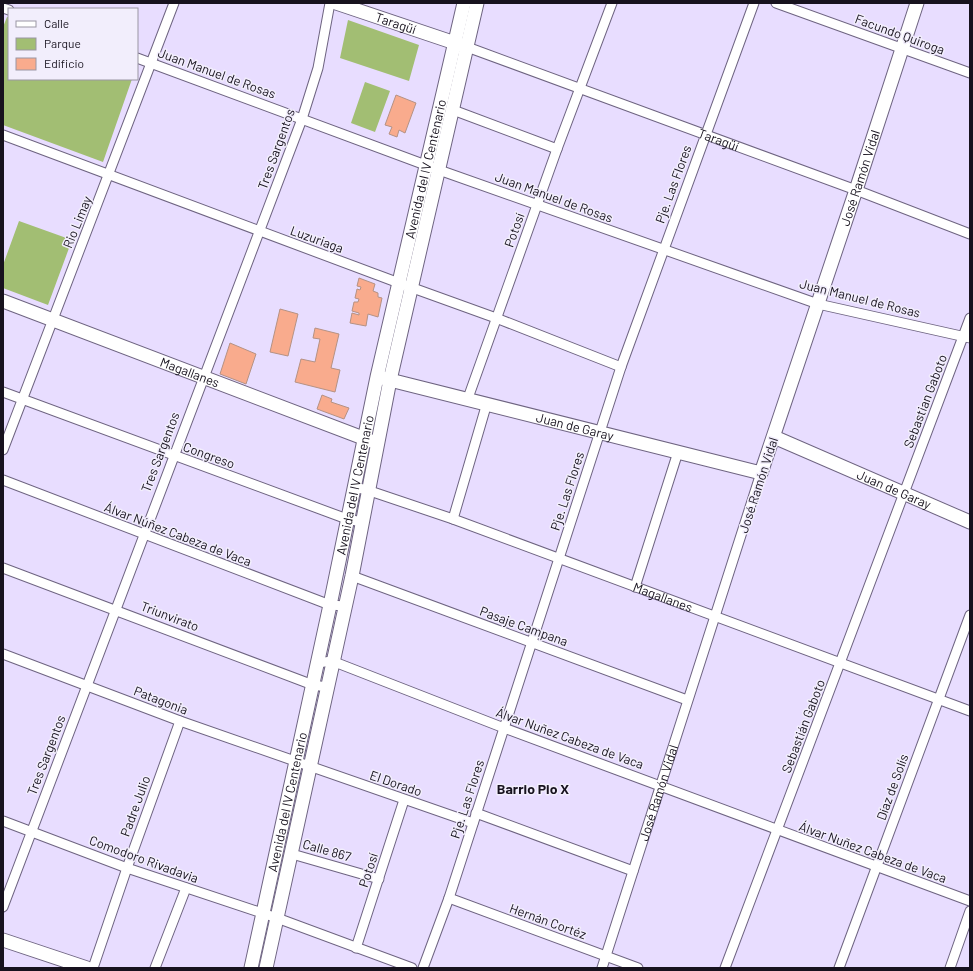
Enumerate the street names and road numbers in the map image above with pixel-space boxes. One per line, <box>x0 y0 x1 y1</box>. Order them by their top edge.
street label: Taragüí <box>373 9 418 37</box>
street label: Facundo Quiroga <box>853 10 947 58</box>
street label: Juan Manuel de Rosas <box>156 44 278 102</box>
street label: Avenida del IV Centenario <box>401 98 449 240</box>
street label: Tres Sargentos <box>254 107 298 191</box>
street label: Taragüí <box>696 125 741 154</box>
street label: José Ramón Vidal <box>837 128 883 228</box>
street label: Pje. Las Flores <box>651 143 695 225</box>
street label: Juan Manuel de Rosas <box>493 168 615 226</box>
street label: Rio Limay <box>59 194 95 250</box>
street label: Potosí <box>500 211 528 249</box>
street label: Luzuriaga <box>288 222 346 256</box>
street label: Juan Manuel de Rosas <box>798 275 922 321</box>
street label: Sebastian Gaboto <box>900 352 950 450</box>
street label: Magallanes <box>158 354 222 391</box>
street label: Juan de Garay <box>535 409 615 444</box>
street label: Tres Sargentos <box>137 410 183 494</box>
street label: Avenida del IV Centenario <box>332 414 377 556</box>
street label: José Ramón Vidal <box>735 435 781 535</box>
street label: Congreso <box>181 438 237 472</box>
street label: Pje. Las Flores <box>547 450 587 532</box>
street label: Juan de Garay <box>855 466 934 512</box>
street label: Álvar Núñez Cabeza de Vaca <box>102 499 254 569</box>
street label: Magallanes <box>631 579 695 615</box>
street label: Triunvirato <box>139 598 201 634</box>
street label: Pasaje Campana <box>478 603 570 649</box>
street label: Sebastián Gaboto <box>778 677 828 775</box>
street label: Patagonia <box>132 682 190 718</box>
street label: Álvar Nuñez Cabeza de Vaca <box>494 704 646 772</box>
street label: Tres Sargentos <box>23 713 69 797</box>
street label: Avenida del IV Centenario <box>264 731 310 873</box>
street label: José Ramón Vidal <box>635 743 681 843</box>
street label: Díaz de Solís <box>873 752 911 822</box>
street label: Pje. Las Flores <box>447 758 487 840</box>
street label: El Dorado <box>368 767 424 799</box>
street label: Padre Julio <box>117 773 153 839</box>
street label: Álvar Nuñez Cabeza de Vaca <box>797 818 949 886</box>
street label: Comodoro Rivadavia <box>87 832 201 886</box>
street label: Calle 867 <box>301 835 353 865</box>
street label: Potosí <box>355 851 381 889</box>
street label: Hernán Cortéz <box>507 900 589 942</box>

